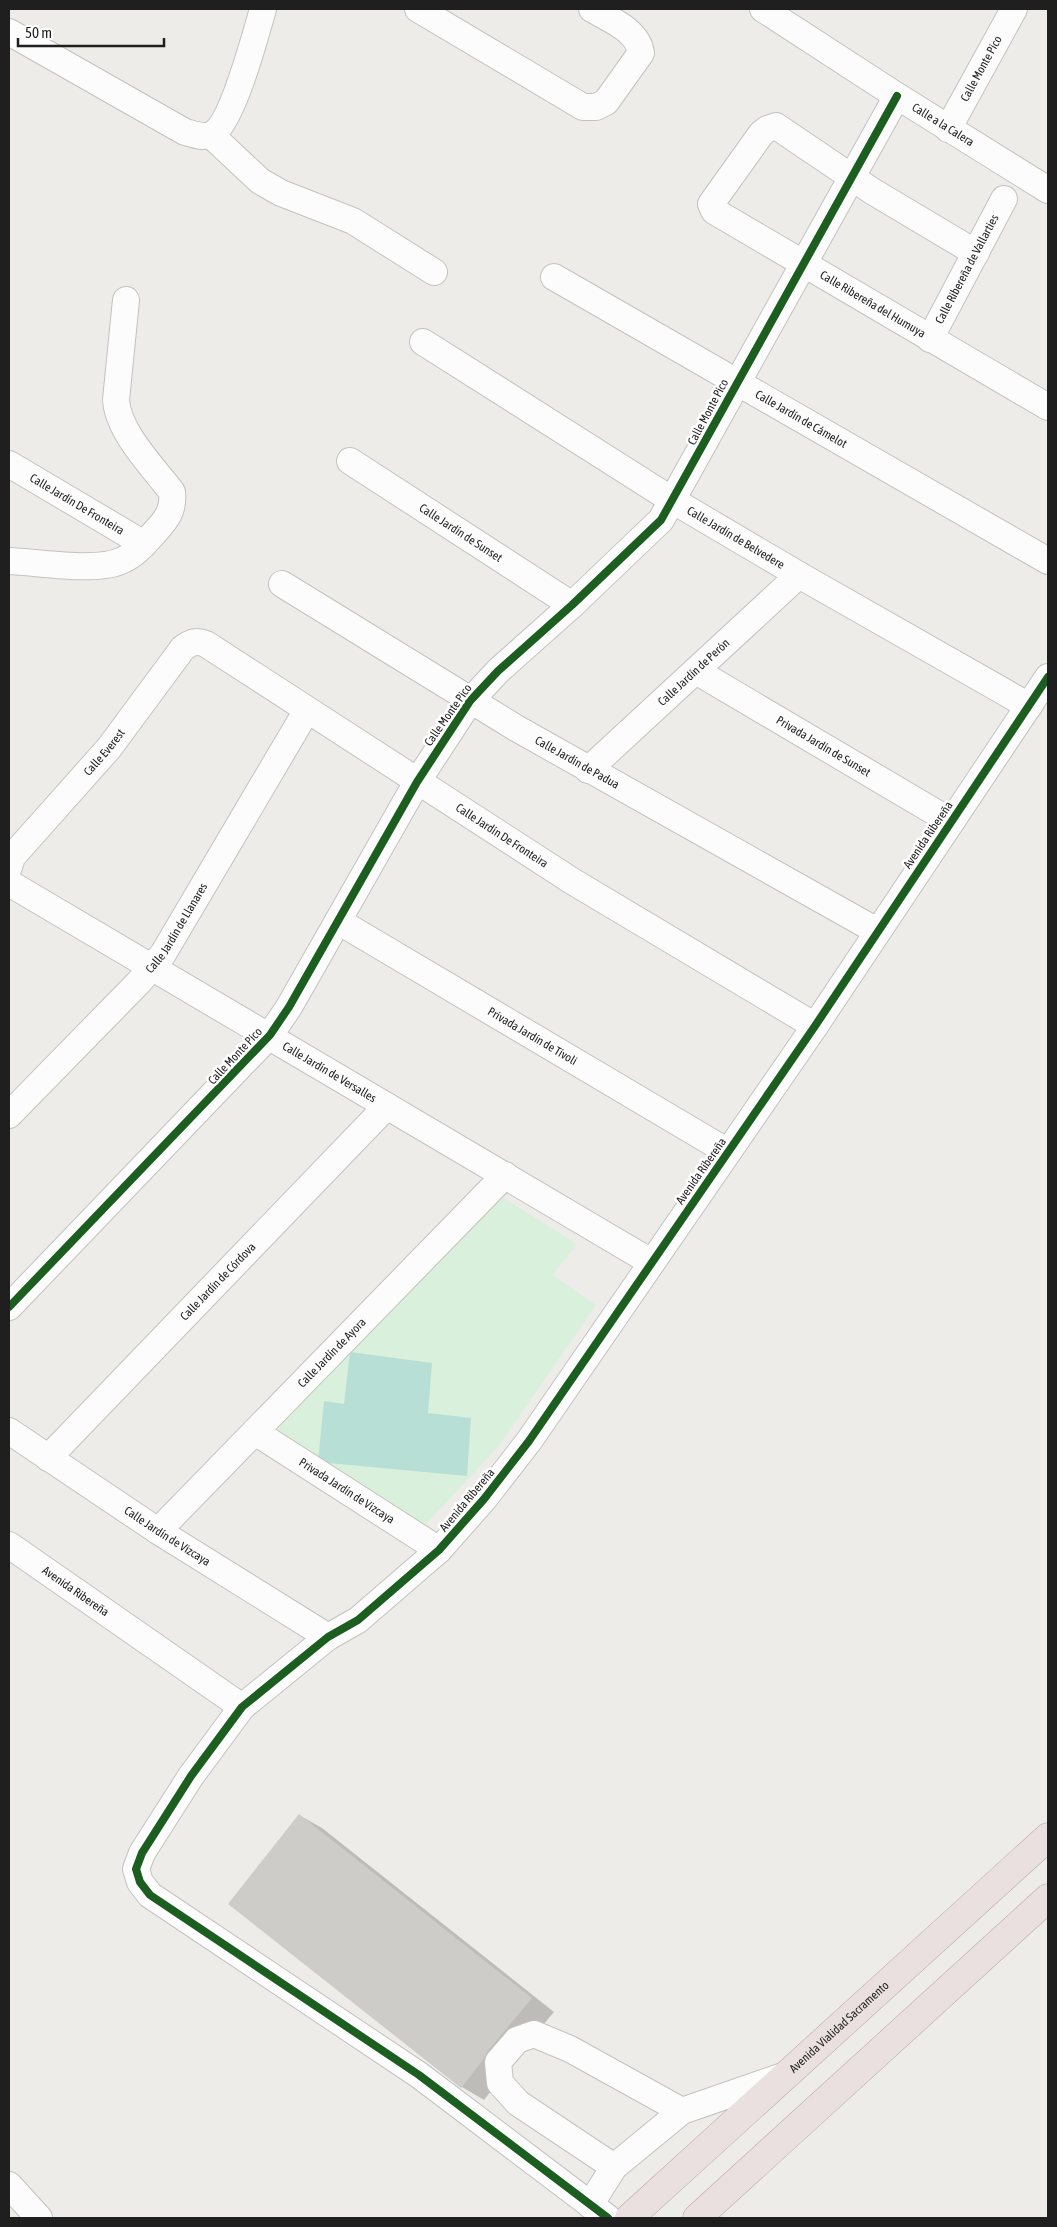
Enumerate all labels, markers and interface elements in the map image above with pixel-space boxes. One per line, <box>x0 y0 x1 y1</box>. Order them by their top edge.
scale bar <box>18 15 164 47</box>
text: 50 m <box>25 24 52 41</box>
street label: Calle Monte Pico <box>958 33 1005 104</box>
street label: Calle a la Calera <box>909 100 977 149</box>
street label: Calle Ribereña de Vallarties <box>932 212 1002 326</box>
street label: Calle Ribereña del Humuya <box>817 268 928 341</box>
street label: Calle Monte Pico <box>685 376 731 447</box>
street label: Calle Jardín de Cámelot <box>753 387 850 451</box>
street label: Calle Jardín De Fronteira <box>27 471 127 538</box>
street label: Calle Jardín de Sunset <box>417 501 505 565</box>
street label: Calle Jardín de Belvedere <box>685 504 787 572</box>
street label: Calle Jardín de Perón <box>655 636 732 709</box>
street label: Calle Monte Pico <box>421 681 475 749</box>
street label: Privada Jardín de Sunset <box>774 713 874 780</box>
street label: Calle Everest <box>81 726 128 778</box>
street label: Calle Jardín de Padua <box>533 733 622 792</box>
street label: Avenida Ribereña <box>900 799 956 871</box>
street label: Calle Jardín De Fronteira <box>453 801 551 871</box>
street label: Calle Jardín de Llanares <box>143 880 210 976</box>
street label: Privada Jardín de Tívoli <box>485 1004 580 1068</box>
street label: Calle Monte Pico <box>205 1024 265 1087</box>
street label: Calle Jardín de Versalles <box>280 1039 379 1105</box>
street label: Avenida Ribereña <box>673 1135 729 1207</box>
street label: Calle Jardín de Córdova <box>177 1240 258 1323</box>
street label: Calle Jardín de Ayora <box>295 1315 369 1390</box>
street label: Privada Jardín de Vizcaya <box>296 1455 397 1527</box>
street label: Avenida Ribereña <box>437 1466 497 1534</box>
street label: Calle Jardín de Vizcaya <box>122 1503 213 1569</box>
street label: Avenida Ribereña <box>39 1563 112 1619</box>
street label: Avenida Vialidad Sacramento <box>787 1978 892 2076</box>

